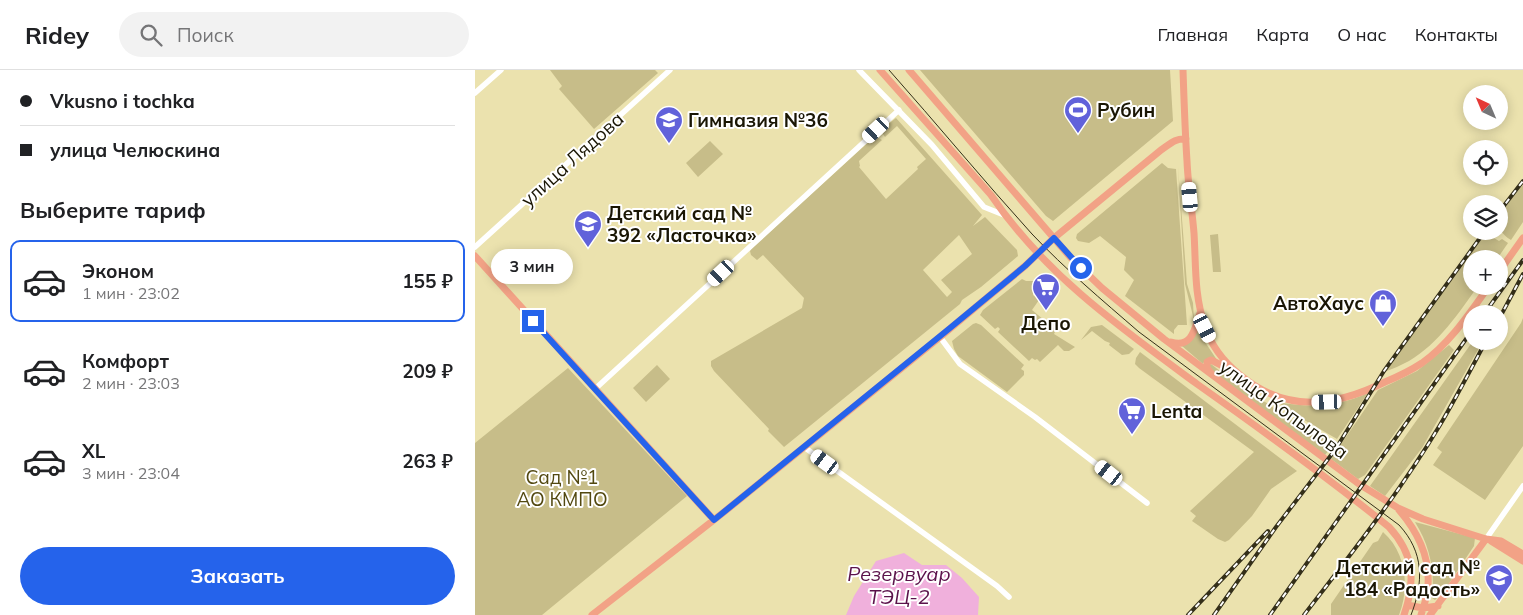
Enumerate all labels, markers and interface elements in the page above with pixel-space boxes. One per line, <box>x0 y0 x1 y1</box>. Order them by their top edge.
search box <box>119 12 469 57</box>
text: Ridey <box>25 20 89 50</box>
icon: search <box>137 21 165 49</box>
text: Поиск <box>177 23 234 47</box>
text: Главная <box>1158 23 1228 46</box>
text: Карта <box>1256 23 1309 46</box>
text: О нас <box>1337 23 1387 46</box>
text: Контакты <box>1415 23 1498 46</box>
north arrow <box>1463 85 1507 130</box>
map controls <box>1463 85 1508 350</box>
text: Vkusno i tochka <box>50 89 195 113</box>
sports icon: Рубин <box>1063 95 1093 134</box>
place label: Рубин <box>1097 98 1155 122</box>
school or university icon: Гимназия №36 <box>654 105 684 144</box>
street label: улица Лядова <box>516 107 628 211</box>
place label: Гимназия №36 <box>688 108 828 132</box>
car <box>859 114 892 146</box>
text: улица Челюскина <box>50 138 220 162</box>
button: locate <box>1463 140 1508 185</box>
car <box>1181 181 1198 213</box>
button: layers <box>1463 195 1508 240</box>
text: Выберите тариф <box>20 196 206 224</box>
place label: Детский сад № 392 «Ласточка» <box>607 201 756 247</box>
school or university icon: Детский сад № 392 «Ласточка» <box>573 209 603 248</box>
callout: 3 мин <box>492 248 574 284</box>
button: + <box>1463 250 1508 295</box>
text: 3 мин <box>510 256 554 276</box>
car <box>704 257 737 289</box>
route start <box>1070 257 1092 279</box>
icon: car <box>22 259 67 304</box>
text: Эконом <box>82 259 154 283</box>
text: 155 ₽ <box>402 269 453 293</box>
supermarket icon: Депо <box>1031 272 1061 311</box>
text: 1 мин · 23:02 <box>82 283 180 303</box>
shop icon: АвтоХаус <box>1368 288 1398 327</box>
place label: АвтоХаус <box>1273 291 1364 315</box>
button: − <box>1463 305 1508 350</box>
route end <box>522 310 544 332</box>
place label: Депо <box>1021 311 1071 335</box>
car <box>1191 311 1218 345</box>
icon: car <box>22 349 67 394</box>
text: Комфорт <box>82 349 169 373</box>
street label: улица Копылова <box>1215 354 1353 464</box>
text: 209 ₽ <box>402 359 453 383</box>
text: 2 мин · 23:03 <box>82 373 180 393</box>
car <box>1311 394 1342 410</box>
supermarket icon: Lenta <box>1117 396 1147 435</box>
place label: Lenta <box>1151 399 1202 423</box>
icon: car <box>22 439 67 484</box>
text: XL <box>82 439 105 463</box>
car <box>808 447 841 477</box>
text: 263 ₽ <box>402 449 453 473</box>
car <box>1092 458 1125 488</box>
text: 3 мин · 23:04 <box>82 463 180 483</box>
park label: Сад №1 АО КМПО <box>516 465 608 511</box>
button: Заказать <box>20 547 455 605</box>
place label: Детский сад № 184 «Радость» <box>1335 555 1480 601</box>
water label: Резервуар ТЭЦ-2 <box>847 561 951 609</box>
school or university icon: Детский сад № 184 «Радость» <box>1484 563 1514 602</box>

